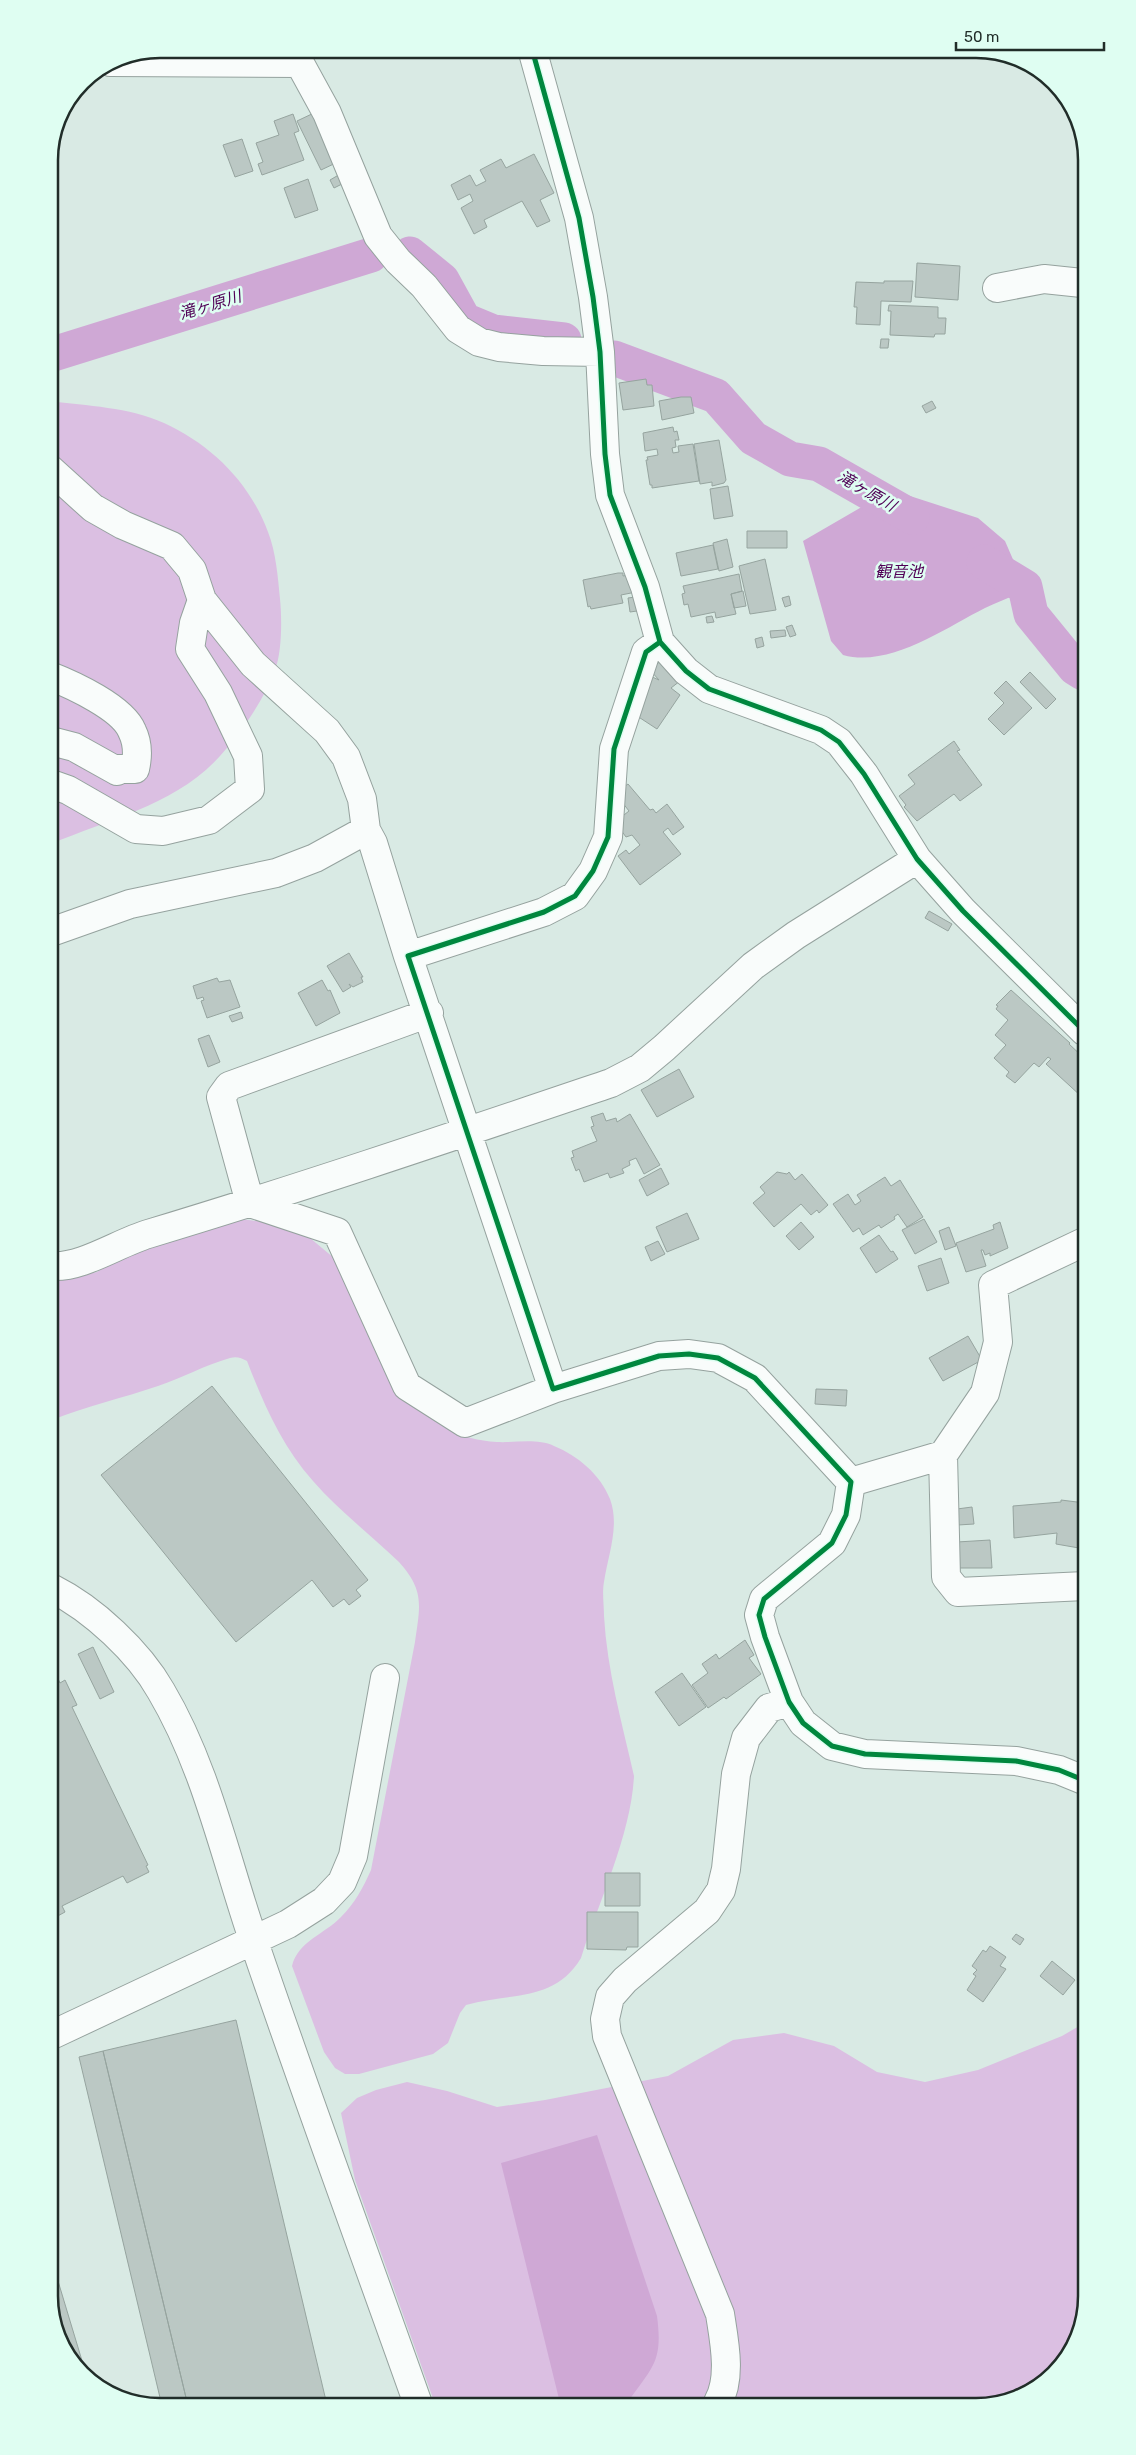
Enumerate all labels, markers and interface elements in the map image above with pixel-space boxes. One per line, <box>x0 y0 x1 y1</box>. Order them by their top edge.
scale bar <box>956 20 1104 52</box>
text: 50 m <box>964 28 999 46</box>
water label: 滝ヶ原川 <box>177 286 245 323</box>
water label: 滝ヶ原川 <box>835 467 901 516</box>
water label: 観音池 <box>875 562 925 581</box>

